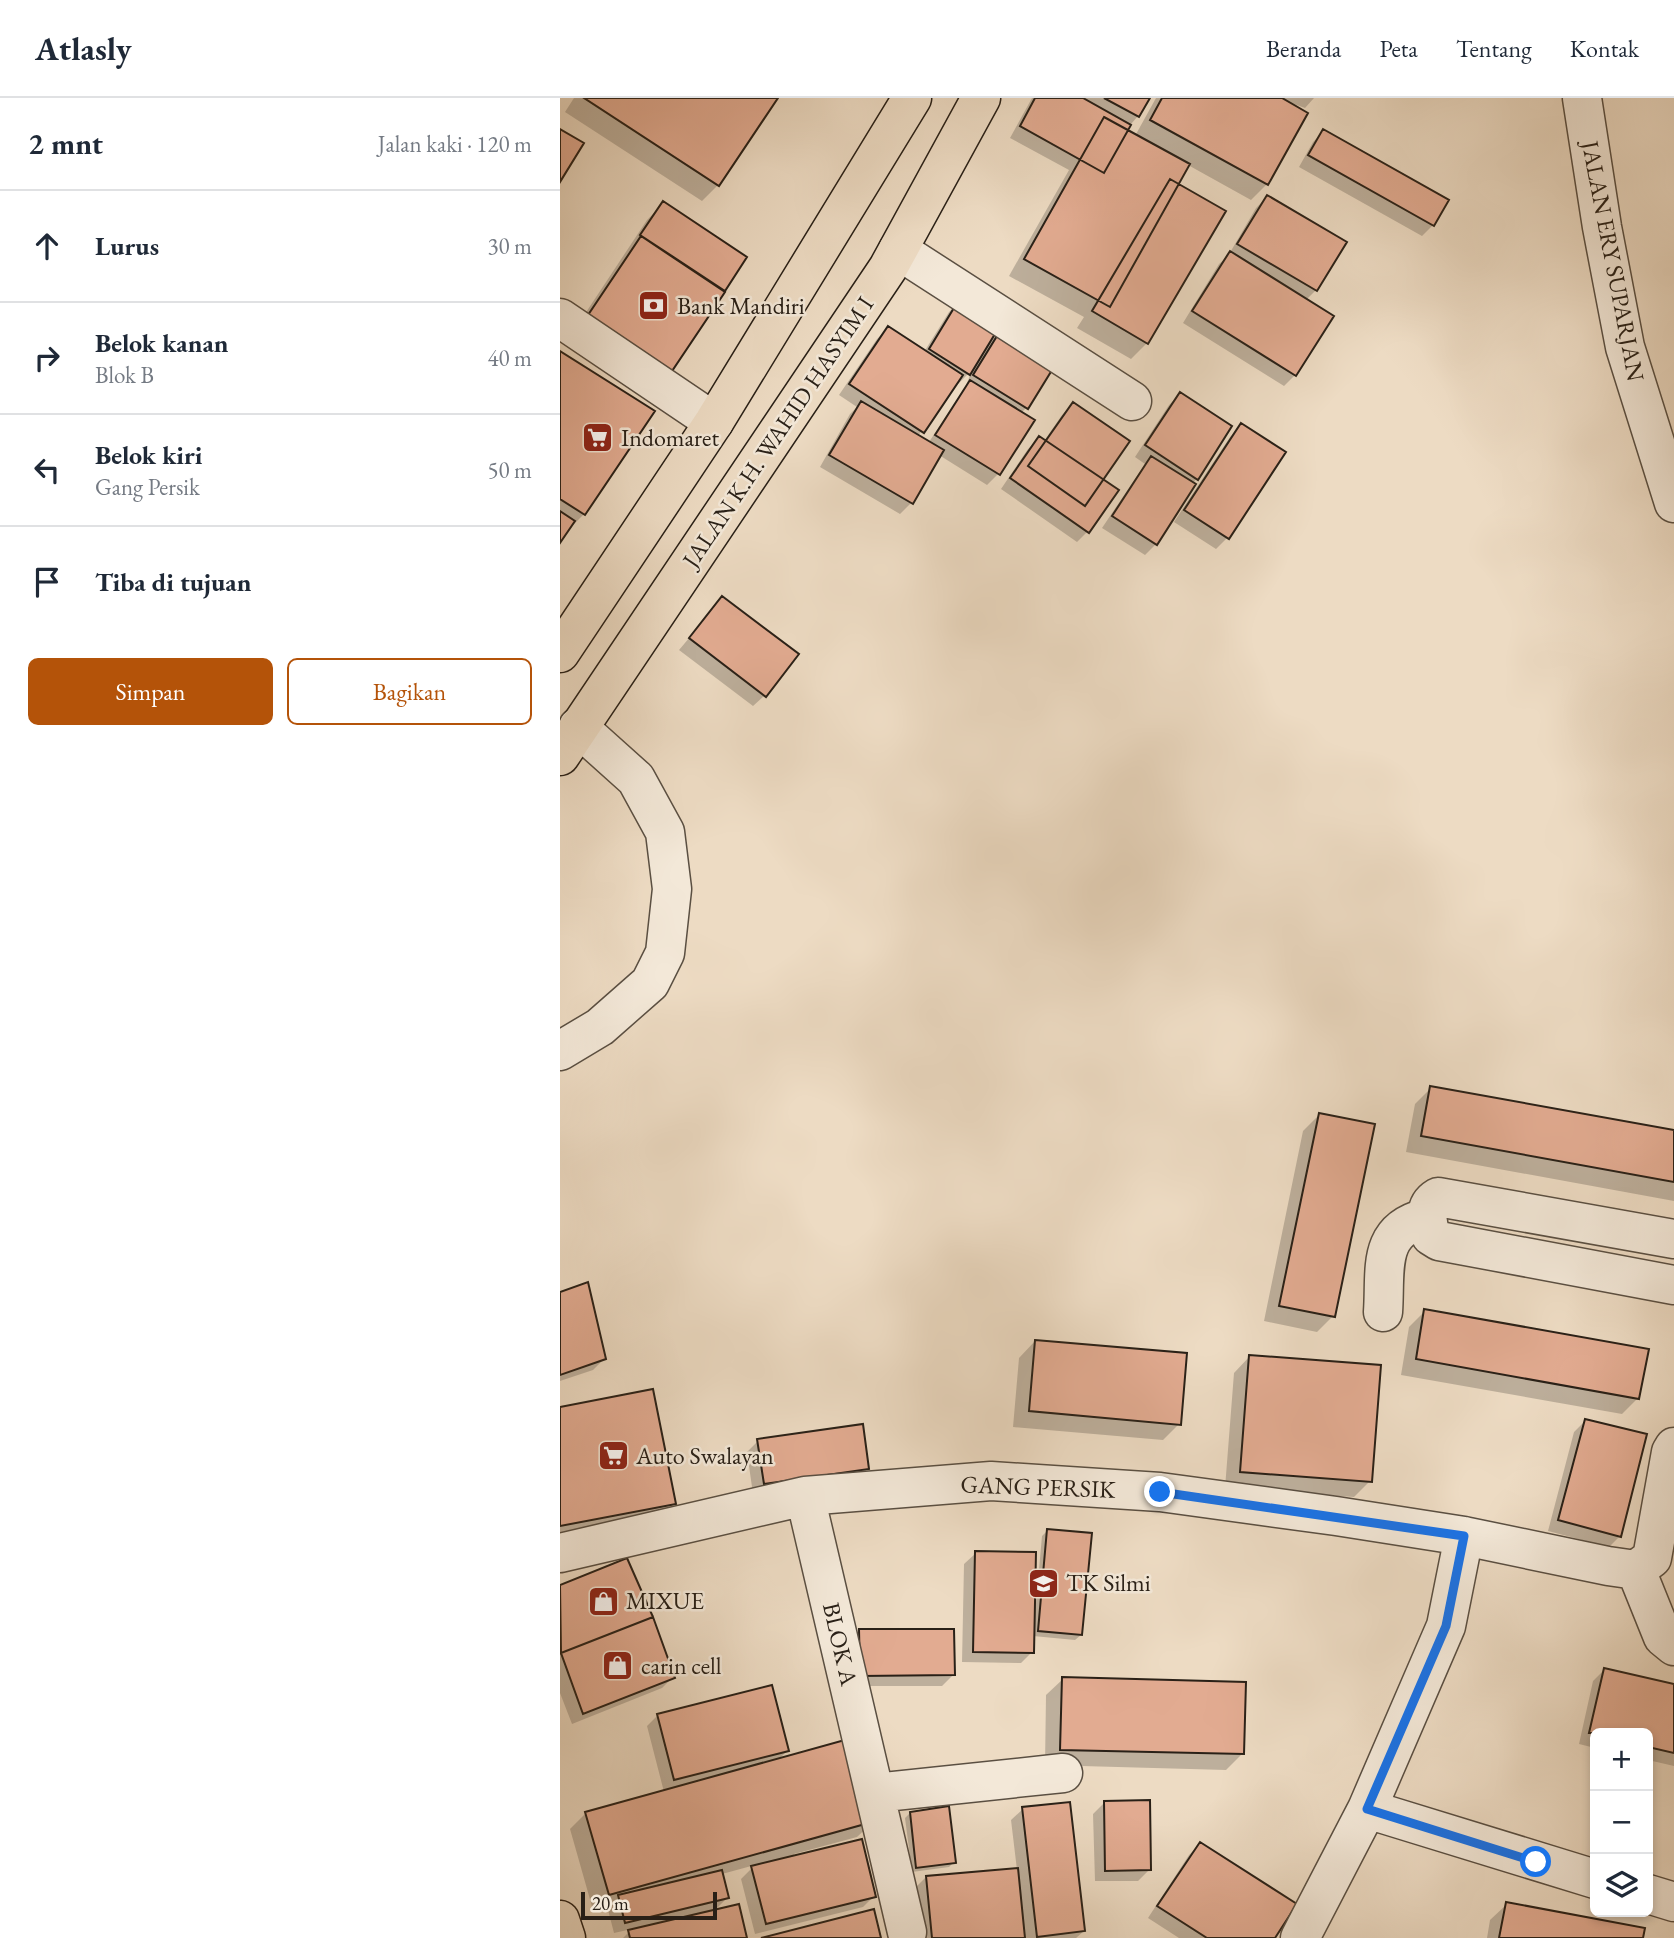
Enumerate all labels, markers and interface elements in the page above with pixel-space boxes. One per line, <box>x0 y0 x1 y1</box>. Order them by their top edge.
text: Atlasly <box>35 27 132 70</box>
text: Beranda <box>1266 33 1341 64</box>
text: Peta <box>1379 33 1418 64</box>
text: Tentang <box>1456 33 1532 64</box>
text: Kontak <box>1570 33 1639 64</box>
text: 2 mnt <box>28 124 103 163</box>
text: Jalan kaki · 120 m <box>378 129 532 159</box>
street label: JALAN ERY SUPARJAN <box>1575 136 1652 384</box>
icon: ahead <box>28 227 66 265</box>
text: Lurus <box>95 229 159 263</box>
text: 30 m <box>487 231 532 261</box>
bank icon: Bank Mandiri <box>637 289 671 323</box>
street label: JALAN K.H. WAHID HASYIM I <box>674 290 880 575</box>
place label: Bank Mandiri <box>677 290 805 321</box>
text: Belok kanan <box>95 326 229 360</box>
icon: right <box>28 339 66 377</box>
text: 40 m <box>487 343 532 373</box>
text: Blok B <box>95 360 154 390</box>
supermarket icon: Indomaret <box>581 421 615 455</box>
place label: Indomaret <box>621 422 719 453</box>
text: Belok kiri <box>95 438 202 472</box>
icon: left <box>28 451 66 489</box>
text: 50 m <box>487 455 532 485</box>
text: Gang Persik <box>95 472 200 502</box>
icon: arrive <box>28 563 66 601</box>
text: Tiba di tujuan <box>95 565 251 599</box>
button: Simpan <box>28 658 273 725</box>
button: Bagikan <box>287 658 532 725</box>
supermarket icon: Auto Swalayan <box>596 1439 630 1473</box>
place label: Auto Swalayan <box>635 1440 774 1471</box>
street label: GANG PERSIK <box>960 1468 1117 1505</box>
route end <box>1144 1476 1175 1507</box>
school or university icon: TK Silmi <box>1026 1566 1060 1600</box>
place label: TK Silmi <box>1066 1567 1151 1598</box>
shop icon: MIXUE <box>586 1584 620 1618</box>
place label: MIXUE <box>626 1585 704 1616</box>
street label: BLOK A <box>816 1599 865 1689</box>
shop icon: carin cell <box>601 1649 635 1683</box>
place label: carin cell <box>641 1650 722 1681</box>
map controls <box>1590 1728 1653 1917</box>
button: + <box>1590 1728 1653 1791</box>
button: − <box>1590 1791 1653 1854</box>
route start <box>1520 1846 1551 1877</box>
button: layers <box>1590 1854 1653 1917</box>
scale bar <box>581 1889 718 1921</box>
text: 20 m <box>592 1891 629 1916</box>

